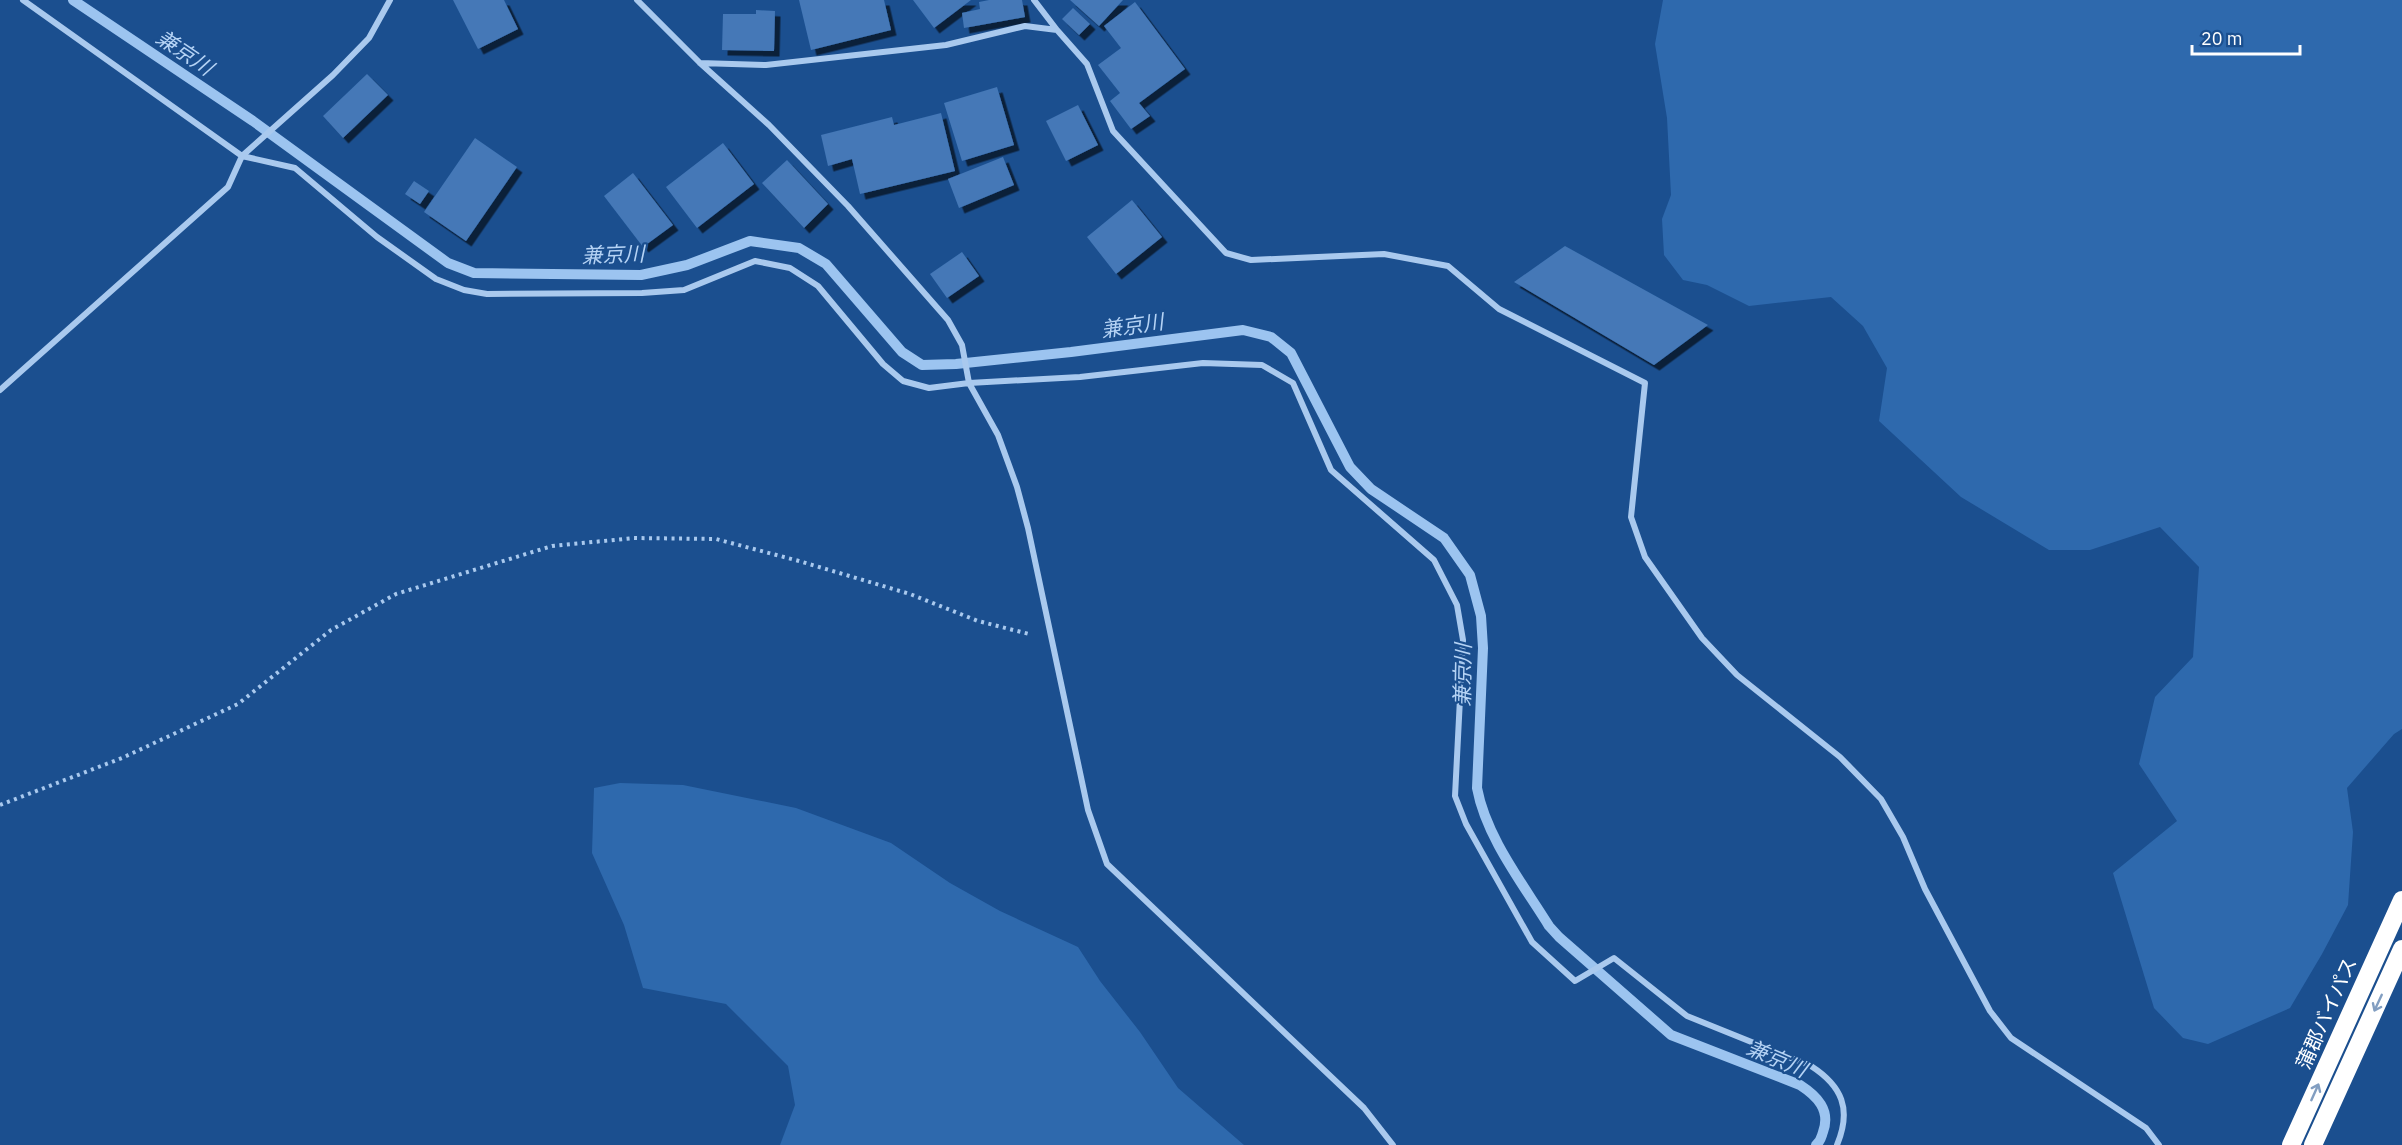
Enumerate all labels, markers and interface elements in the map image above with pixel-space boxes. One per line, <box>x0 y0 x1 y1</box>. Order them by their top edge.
scale bar <box>2192 18 2300 56</box>
water label: 兼京川 <box>151 23 221 82</box>
text: 20 m <box>2201 27 2243 50</box>
water label: 兼京川 <box>581 239 647 269</box>
water label: 兼京川 <box>1099 306 1167 343</box>
water label: 兼京川 <box>1447 641 1477 707</box>
street label: 蒲郡バイパス <box>2289 953 2363 1073</box>
one-way arrow <box>2371 993 2383 1011</box>
water label: 兼京川 <box>1743 1033 1813 1084</box>
one-way arrow <box>2310 1083 2322 1101</box>

